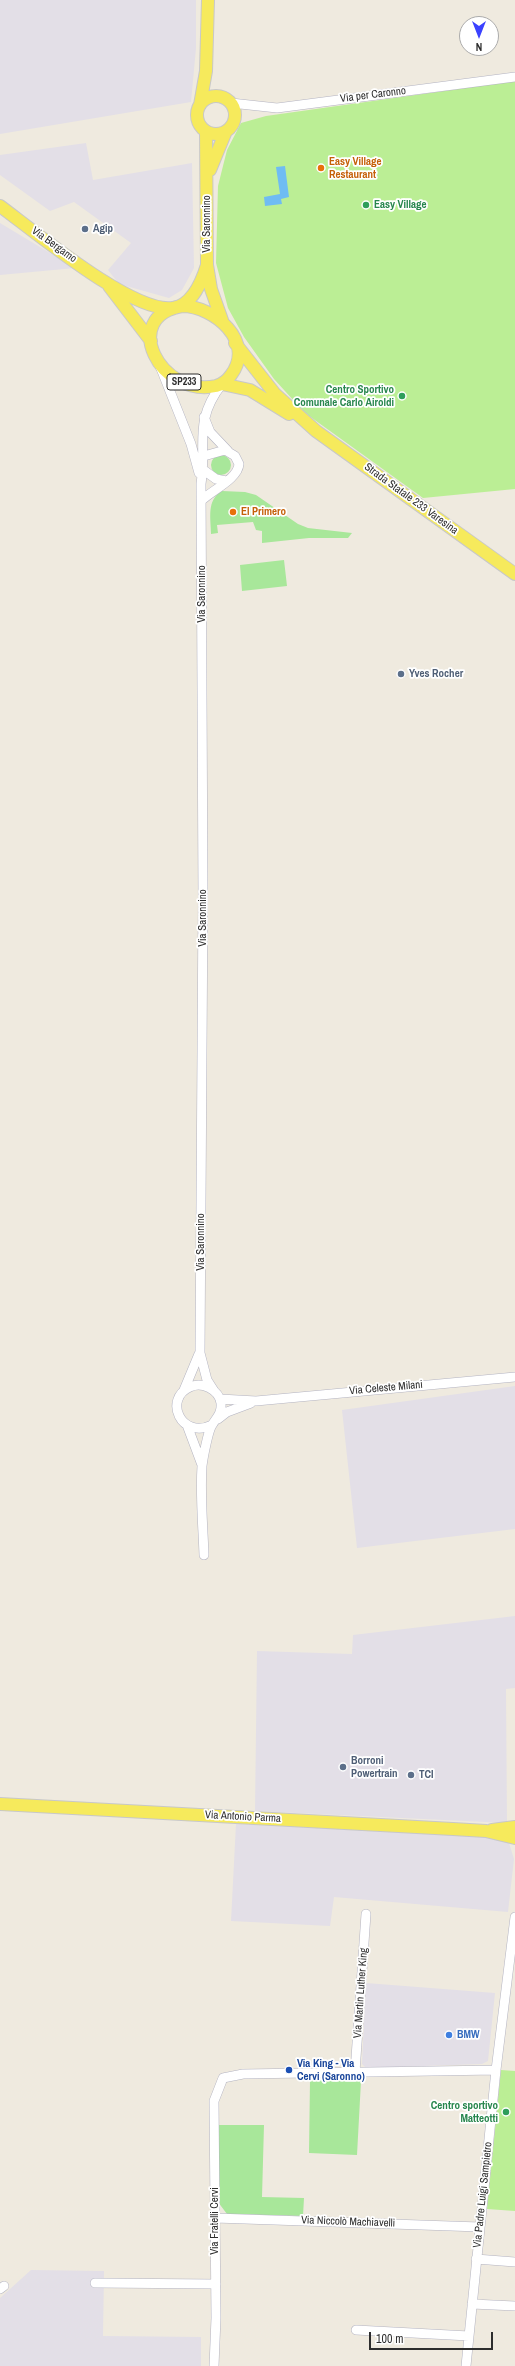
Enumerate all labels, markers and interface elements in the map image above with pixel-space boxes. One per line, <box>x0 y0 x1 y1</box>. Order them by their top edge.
north arrow <box>459 16 499 56</box>
text: N <box>476 40 482 54</box>
street label: Via per Caronno <box>339 84 407 106</box>
place label: Easy Village Restaurant <box>329 155 382 181</box>
marker: Easy Village Restaurant <box>316 163 326 173</box>
street label: Via Saronnino <box>200 195 214 253</box>
place label: Easy Village <box>374 198 427 212</box>
marker: Easy Village <box>361 200 371 210</box>
place label: Agip <box>93 222 113 236</box>
street label: Via Bergamo <box>29 224 79 266</box>
marker: Agip <box>80 224 90 234</box>
road number: SP233 <box>167 374 201 390</box>
place label: Centro Sportivo Comunale Carlo Airoldi <box>294 383 394 409</box>
marker: Centro Sportivo Comunale Carlo Airoldi <box>397 391 407 401</box>
street label: Strada Statale 233 Varesina <box>362 461 460 537</box>
place label: El Primero <box>241 505 286 519</box>
marker: El Primero <box>228 507 238 517</box>
street label: Via Saronnino <box>195 565 209 623</box>
place label: Yves Rocher <box>409 667 463 681</box>
marker: Yves Rocher <box>396 669 406 679</box>
street label: Via Saronnino <box>196 889 210 947</box>
street label: Via Saronnino <box>194 1213 208 1271</box>
street label: Via Celeste Milani <box>349 1378 423 1398</box>
place label: Borroni Powertrain <box>351 1754 398 1780</box>
marker: Borroni Powertrain <box>338 1762 348 1772</box>
place label: TCI <box>419 1768 434 1782</box>
marker: TCI <box>406 1770 416 1780</box>
street label: Via Antonio Parma <box>205 1808 281 1826</box>
street label: Via Martin Luther King <box>351 1947 371 2039</box>
place label: BMW <box>457 2028 480 2042</box>
marker: BMW <box>444 2030 454 2040</box>
place label: Via King - Via Cervi (Saronno) <box>297 2057 365 2083</box>
marker: Via King - Via Cervi (Saronno) <box>284 2065 294 2075</box>
place label: Centro sportivo Matteotti <box>431 2099 498 2125</box>
marker: Centro sportivo Matteotti <box>501 2107 511 2117</box>
street label: Via Padre Luigi Sampietro <box>471 2141 495 2249</box>
street label: Via Fratelli Cervi <box>208 2187 222 2255</box>
street label: Via Niccolò Machiavelli <box>301 2214 395 2230</box>
scale bar <box>371 2324 495 2350</box>
text: 100 m <box>376 2331 403 2347</box>

